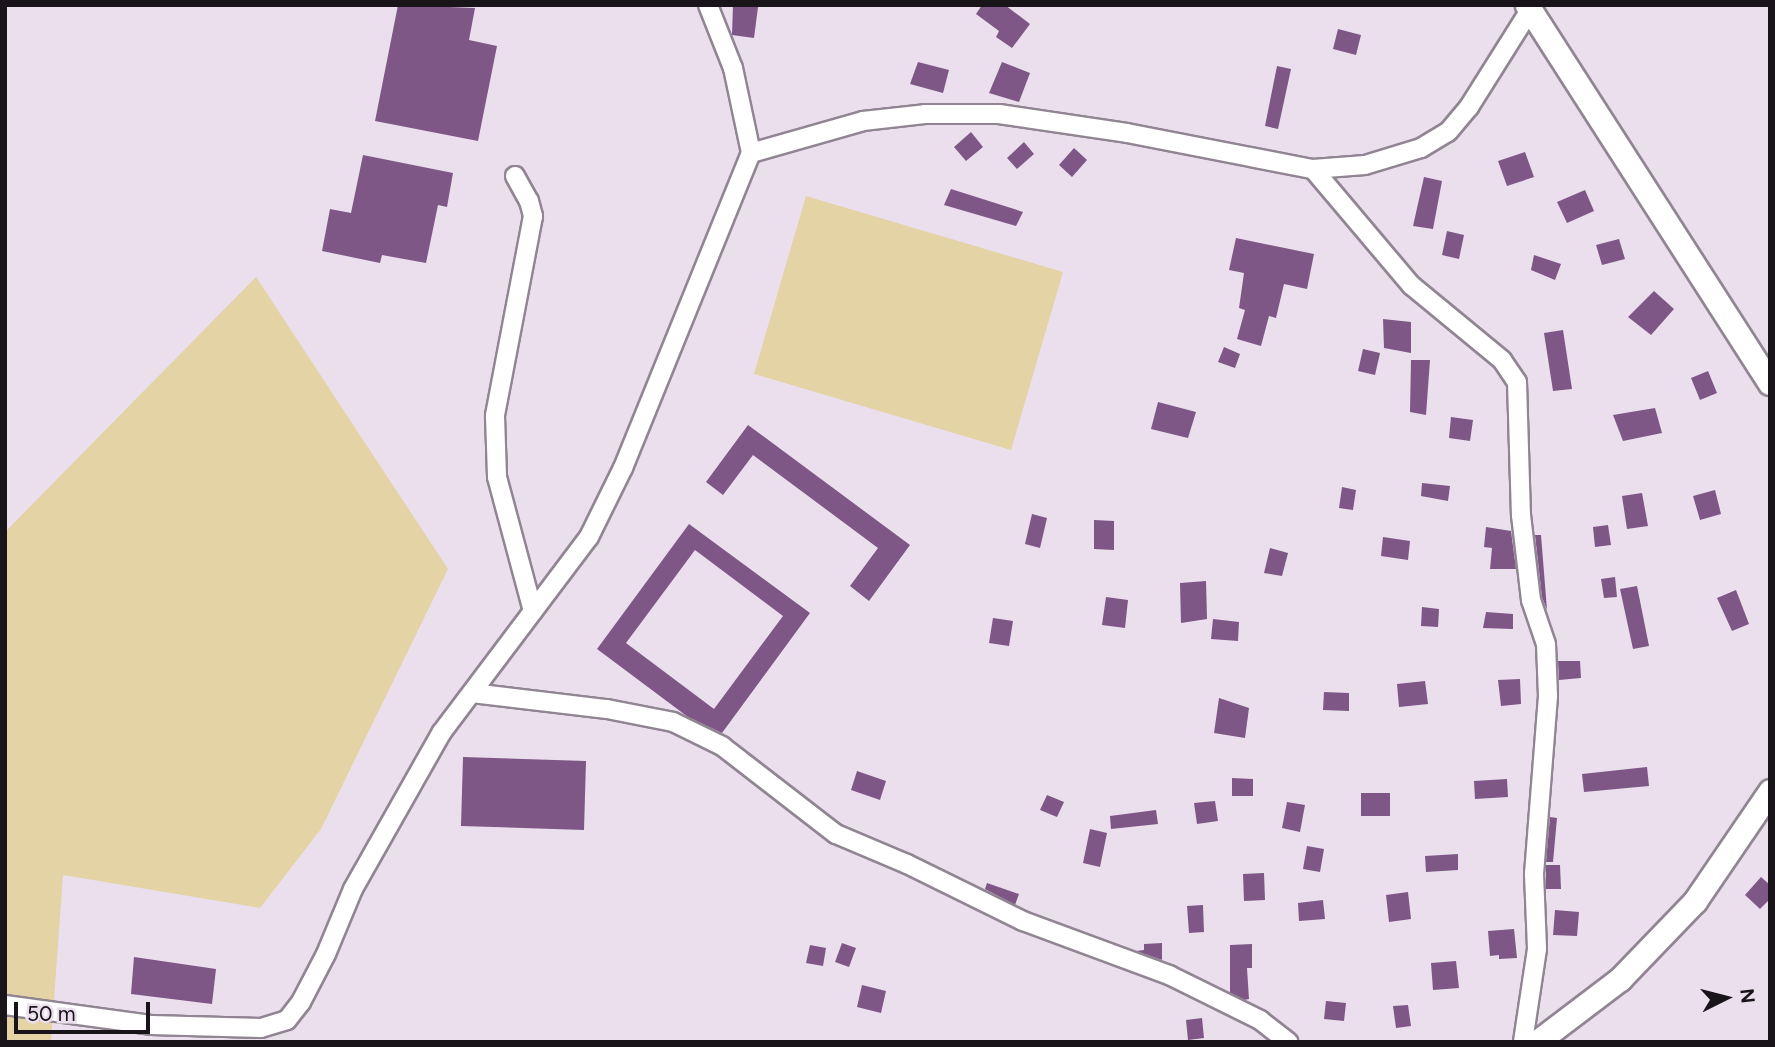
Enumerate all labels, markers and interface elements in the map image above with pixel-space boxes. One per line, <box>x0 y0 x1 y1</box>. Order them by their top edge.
north arrow <box>1691 963 1761 1033</box>
text: N <box>1735 987 1760 1004</box>
scale bar <box>18 988 154 1032</box>
text: 50 m <box>27 1001 76 1026</box>

